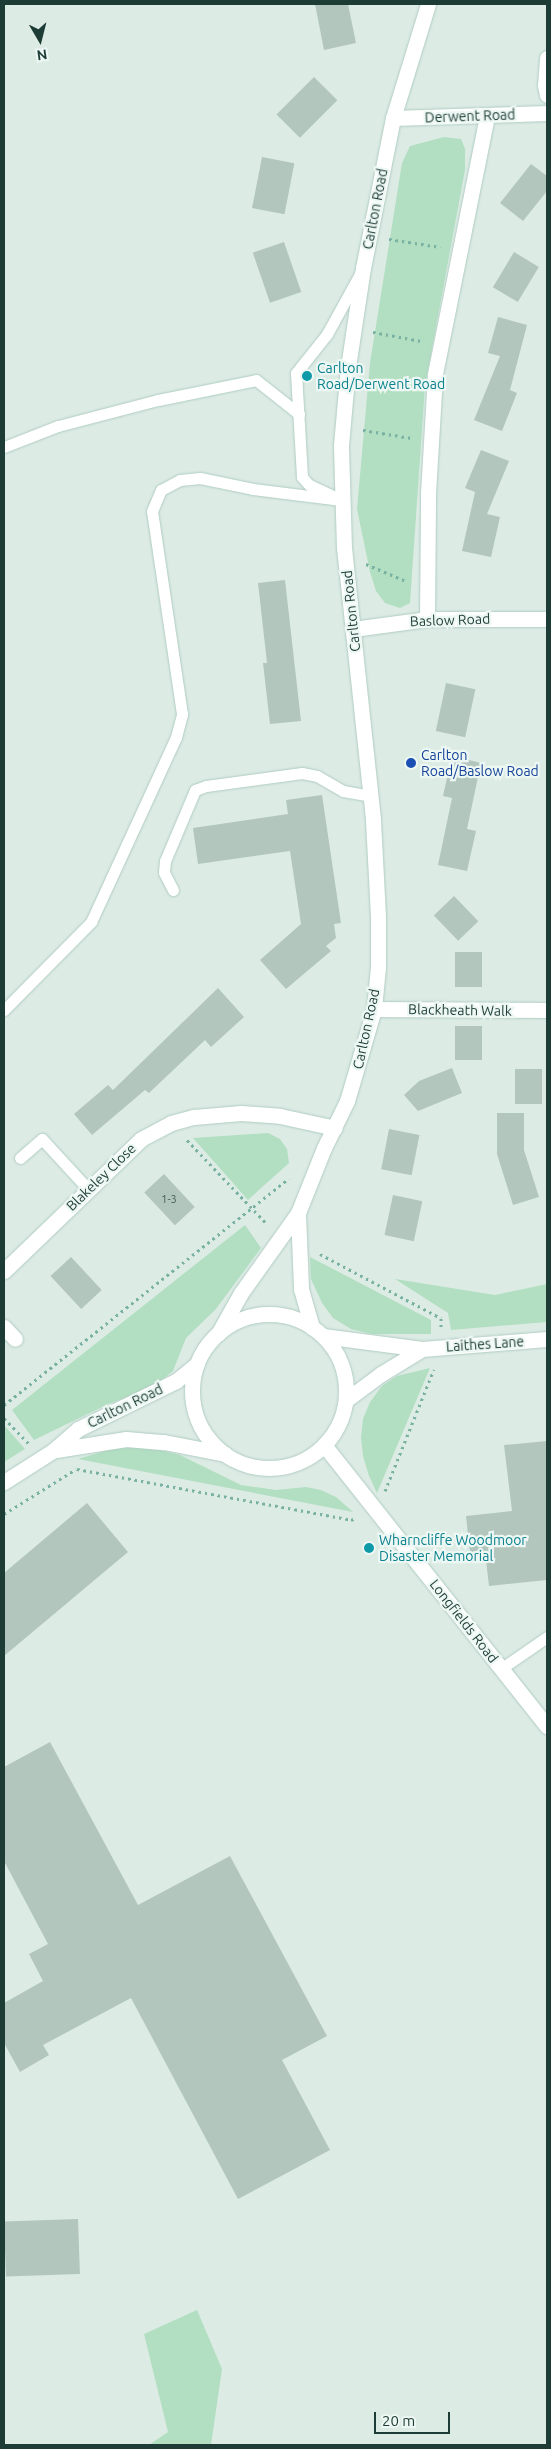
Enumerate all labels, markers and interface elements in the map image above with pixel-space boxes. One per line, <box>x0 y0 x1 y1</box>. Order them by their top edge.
north arrow <box>15 15 65 65</box>
text: N <box>36 46 48 64</box>
street label: Derwent Road <box>424 106 516 126</box>
street label: Carlton Road <box>359 167 391 251</box>
place label: Carlton Road/Derwent Road <box>317 360 445 392</box>
marker: Carlton Road/Derwent Road <box>301 370 313 382</box>
street label: Carlton Road <box>338 569 364 653</box>
street label: Baslow Road <box>410 610 490 630</box>
place label: Carlton Road/Baslow Road <box>421 747 539 780</box>
marker: Carlton Road/Baslow Road <box>405 757 417 769</box>
street label: Carlton Road <box>349 987 383 1071</box>
street label: Blackheath Walk <box>408 1001 512 1019</box>
street label: Blakeley Close <box>63 1140 139 1214</box>
house number: 1-3 <box>161 1192 177 1206</box>
street label: Laithes Lane <box>445 1333 525 1355</box>
street label: Carlton Road <box>85 1380 165 1432</box>
place label: Wharncliffe Woodmoor Disaster Memorial <box>379 1532 527 1564</box>
marker: Wharncliffe Woodmoor Disaster Memorial <box>363 1542 375 1554</box>
street label: Longfields Road <box>426 1576 502 1666</box>
scale bar <box>376 2402 452 2434</box>
text: 20 m <box>382 2412 415 2429</box>

